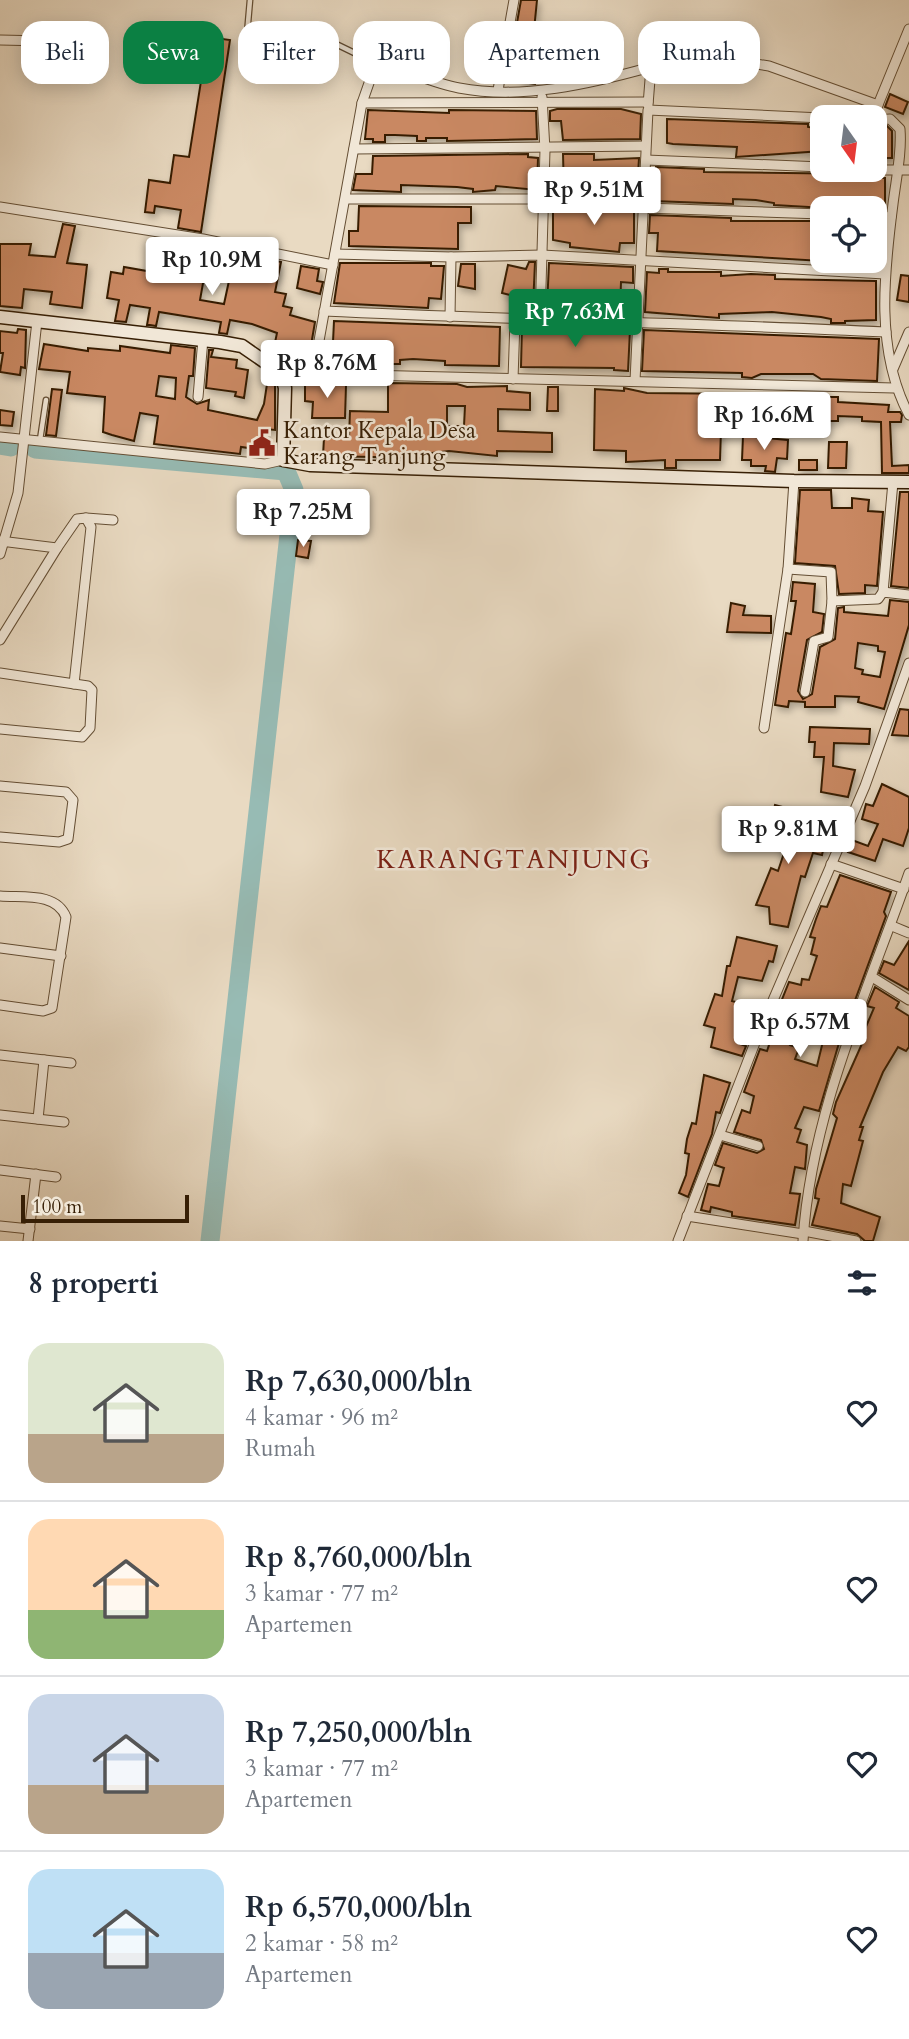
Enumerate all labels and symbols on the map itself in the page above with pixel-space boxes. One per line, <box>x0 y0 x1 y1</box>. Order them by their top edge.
north arrow <box>810 105 887 182</box>
pin: Rp 9.51M <box>522 168 666 227</box>
pin: Rp 10.9M <box>140 238 284 297</box>
pin: Rp 7.63M <box>503 290 647 349</box>
pin: Rp 8.76M <box>255 340 399 400</box>
pin: Rp 16.6M <box>692 392 836 452</box>
place label: Kantor Kepala Desa Karang Tanjung <box>283 415 476 472</box>
public building icon: Kantor Kepala Desa Karang Tanjung <box>247 428 277 458</box>
pin: Rp 7.25M <box>231 490 375 549</box>
pin: Rp 9.81M <box>716 806 860 866</box>
district label: KARANGTANJUNG <box>376 842 652 877</box>
pin: Rp 6.57M <box>728 1000 872 1059</box>
scale bar <box>21 1192 189 1224</box>

